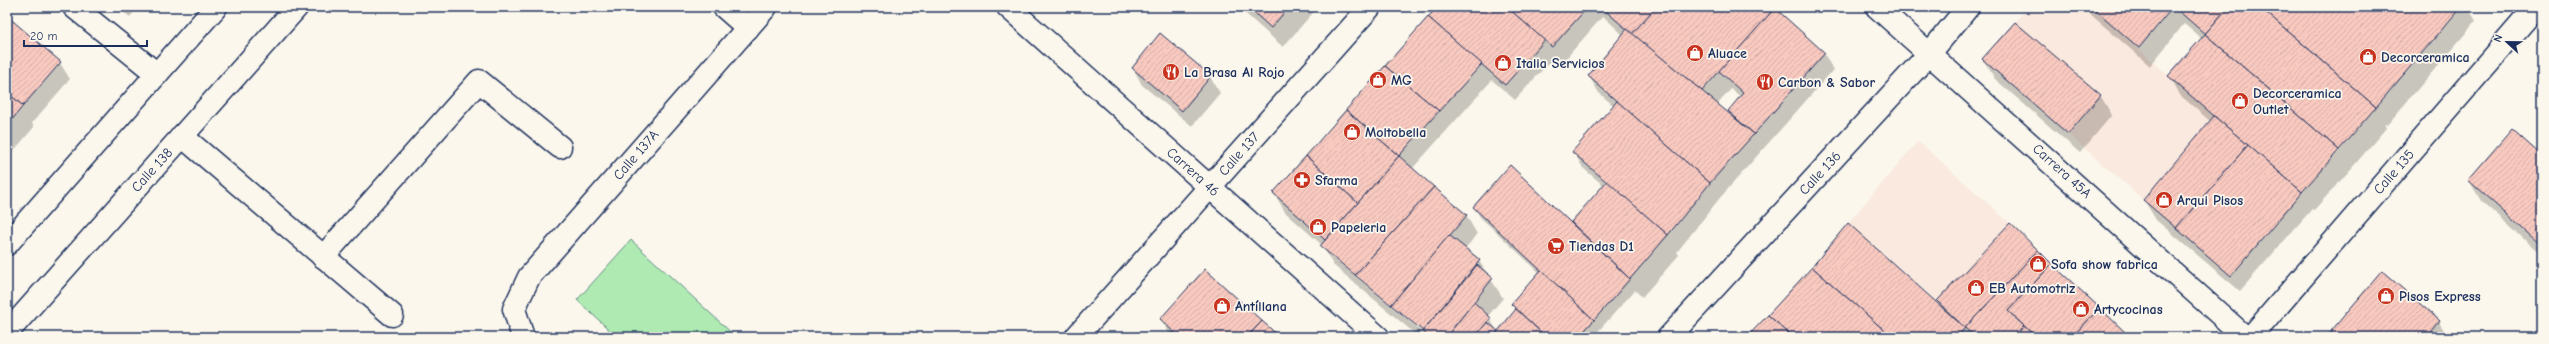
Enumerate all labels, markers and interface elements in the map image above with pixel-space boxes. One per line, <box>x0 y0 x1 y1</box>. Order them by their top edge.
scale bar <box>24 22 147 48</box>
north arrow <box>2487 22 2527 62</box>
text: 20 m <box>30 29 58 43</box>
text: N <box>2491 33 2506 44</box>
shop icon: Aluace <box>1685 43 1705 63</box>
place label: Aluace <box>1708 45 1747 62</box>
shop icon: Decorceramica <box>2358 47 2378 67</box>
place label: Decorceramica <box>2381 49 2470 66</box>
shop icon: Italia Servicios <box>1493 53 1513 73</box>
place label: Italia Servicios <box>1516 55 1605 72</box>
restaurant icon: La Brasa Al Rojo <box>1161 62 1181 82</box>
place label: La Brasa Al Rojo <box>1184 64 1285 81</box>
shop icon: MG <box>1368 70 1388 90</box>
place label: MG <box>1391 72 1412 89</box>
restaurant icon: Carbon & Sabor <box>1755 72 1775 92</box>
place label: Carbon & Sabor <box>1778 74 1875 91</box>
place label: Decorceramica Outlet <box>2253 85 2342 118</box>
shop icon: Decorceramica Outlet <box>2230 91 2250 111</box>
shop icon: Moltobella <box>1342 122 1362 142</box>
place label: Moltobella <box>1365 124 1426 141</box>
street label: Calle 137A <box>610 126 662 184</box>
street label: Calle 137 <box>1215 128 1263 179</box>
street label: Carrera 45A <box>2029 140 2095 202</box>
street label: Calle 138 <box>128 144 176 196</box>
street label: Carrera 46 <box>1163 144 1223 200</box>
street label: Calle 135 <box>2370 146 2418 198</box>
street label: Calle 136 <box>1795 148 1845 198</box>
pharmacy icon: Sfarma <box>1292 170 1312 190</box>
place label: Sfarma <box>1315 172 1358 189</box>
shop icon: Arqui Pisos <box>2154 190 2174 210</box>
place label: Arqui Pisos <box>2177 192 2243 209</box>
shop icon: Papeleria <box>1308 217 1328 237</box>
place label: Papeleria <box>1331 219 1386 236</box>
supermarket icon: Tiendas D1 <box>1546 236 1566 256</box>
place label: Tiendas D1 <box>1569 238 1634 255</box>
shop icon: Sofa show fabrica <box>2028 254 2048 274</box>
place label: Sofa show fabrica <box>2051 256 2158 273</box>
shop icon: EB Automotriz <box>1966 278 1986 298</box>
place label: EB Automotriz <box>1989 280 2075 297</box>
shop icon: Pisos Express <box>2376 286 2396 306</box>
place label: Pisos Express <box>2399 288 2481 305</box>
shop icon: Antíllana <box>1212 296 1232 316</box>
place label: Antíllana <box>1235 298 1287 315</box>
shop icon: Artycocinas <box>2071 299 2091 319</box>
place label: Artycocinas <box>2094 301 2163 318</box>

